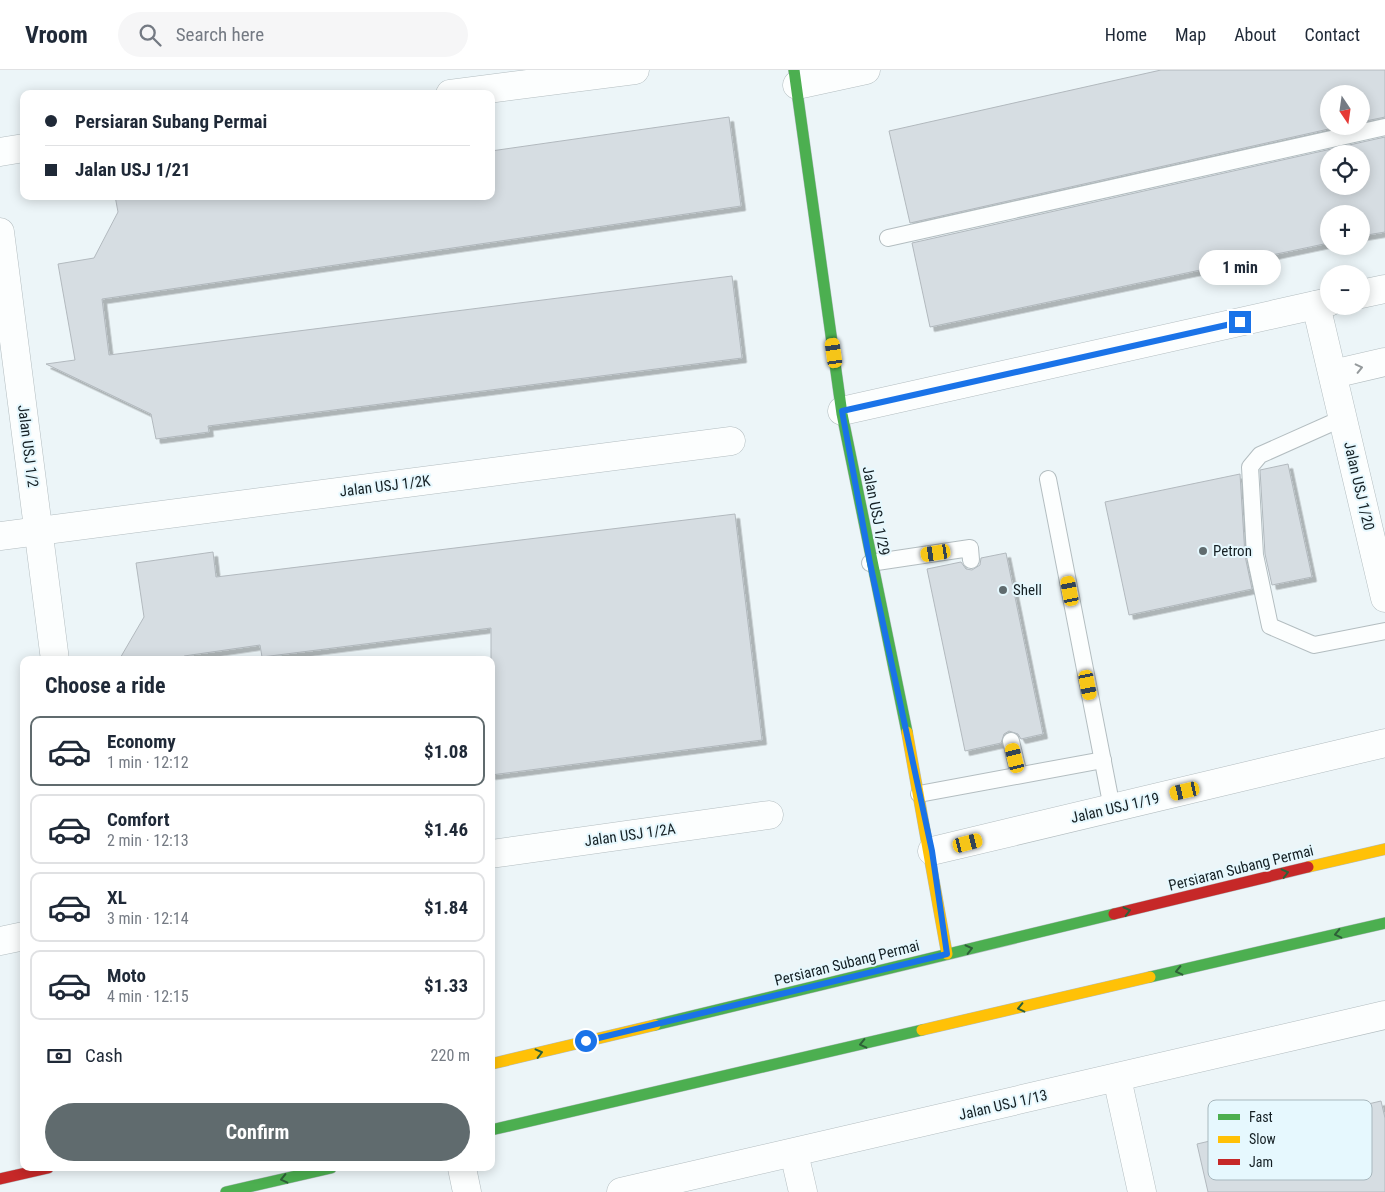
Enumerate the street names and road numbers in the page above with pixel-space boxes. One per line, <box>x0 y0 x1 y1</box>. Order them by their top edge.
street label: Jalan USJ 1/2 <box>14 404 42 488</box>
street label: Jalan USJ 1/20 <box>1340 440 1378 532</box>
street label: Jalan USJ 1/29 <box>859 465 893 557</box>
street label: Jalan USJ 1/2K <box>339 471 432 500</box>
street label: Jalan USJ 1/19 <box>1069 789 1161 827</box>
street label: Jalan USJ 1/2A <box>583 820 677 850</box>
street label: Persiaran Subang Permai <box>1167 841 1315 895</box>
street label: Persiaran Subang Permai <box>773 936 921 990</box>
street label: Jalan USJ 1/13 <box>957 1086 1049 1124</box>

